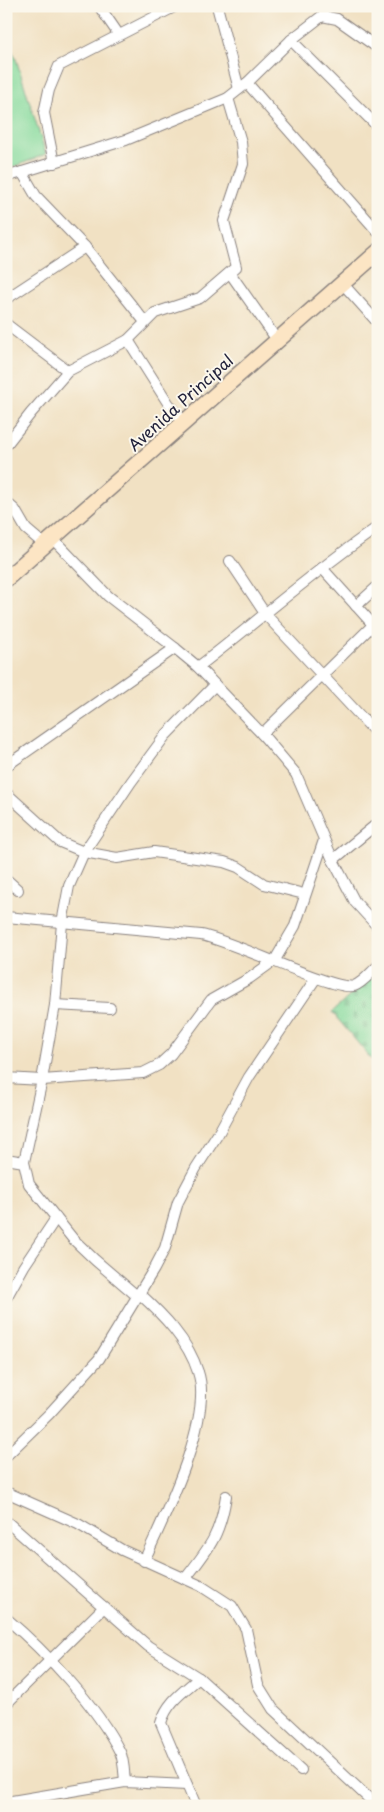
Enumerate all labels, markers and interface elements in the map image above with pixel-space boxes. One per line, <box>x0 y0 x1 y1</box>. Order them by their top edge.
street label: Avenida Principal <box>122 348 238 456</box>

